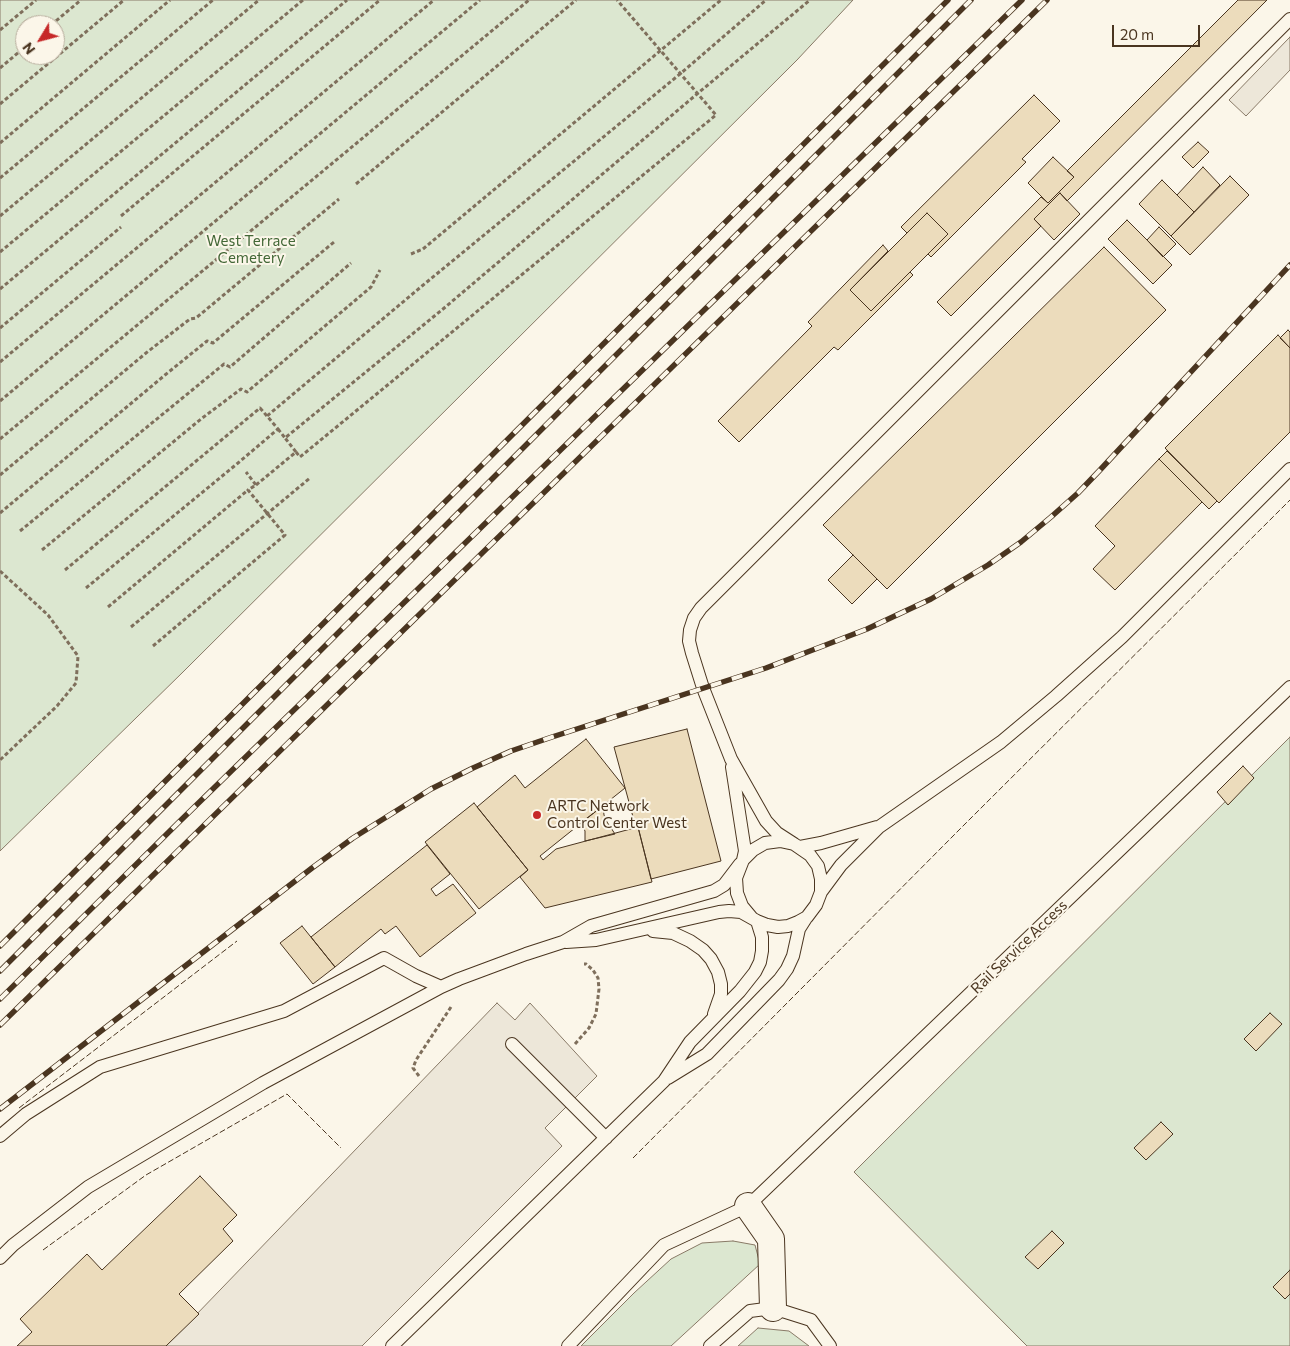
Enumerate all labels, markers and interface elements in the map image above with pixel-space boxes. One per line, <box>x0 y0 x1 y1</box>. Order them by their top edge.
north arrow <box>15 15 65 65</box>
scale bar <box>1115 15 1202 47</box>
text: 20 m <box>1120 25 1154 43</box>
text: N <box>18 39 38 58</box>
park label: West Terrace Cemetery <box>206 232 296 267</box>
place label: ARTC Network Control Center West <box>547 797 687 832</box>
marker: ARTC Network Control Center West <box>531 809 543 821</box>
street label: Rail Service Access <box>967 896 1071 998</box>

